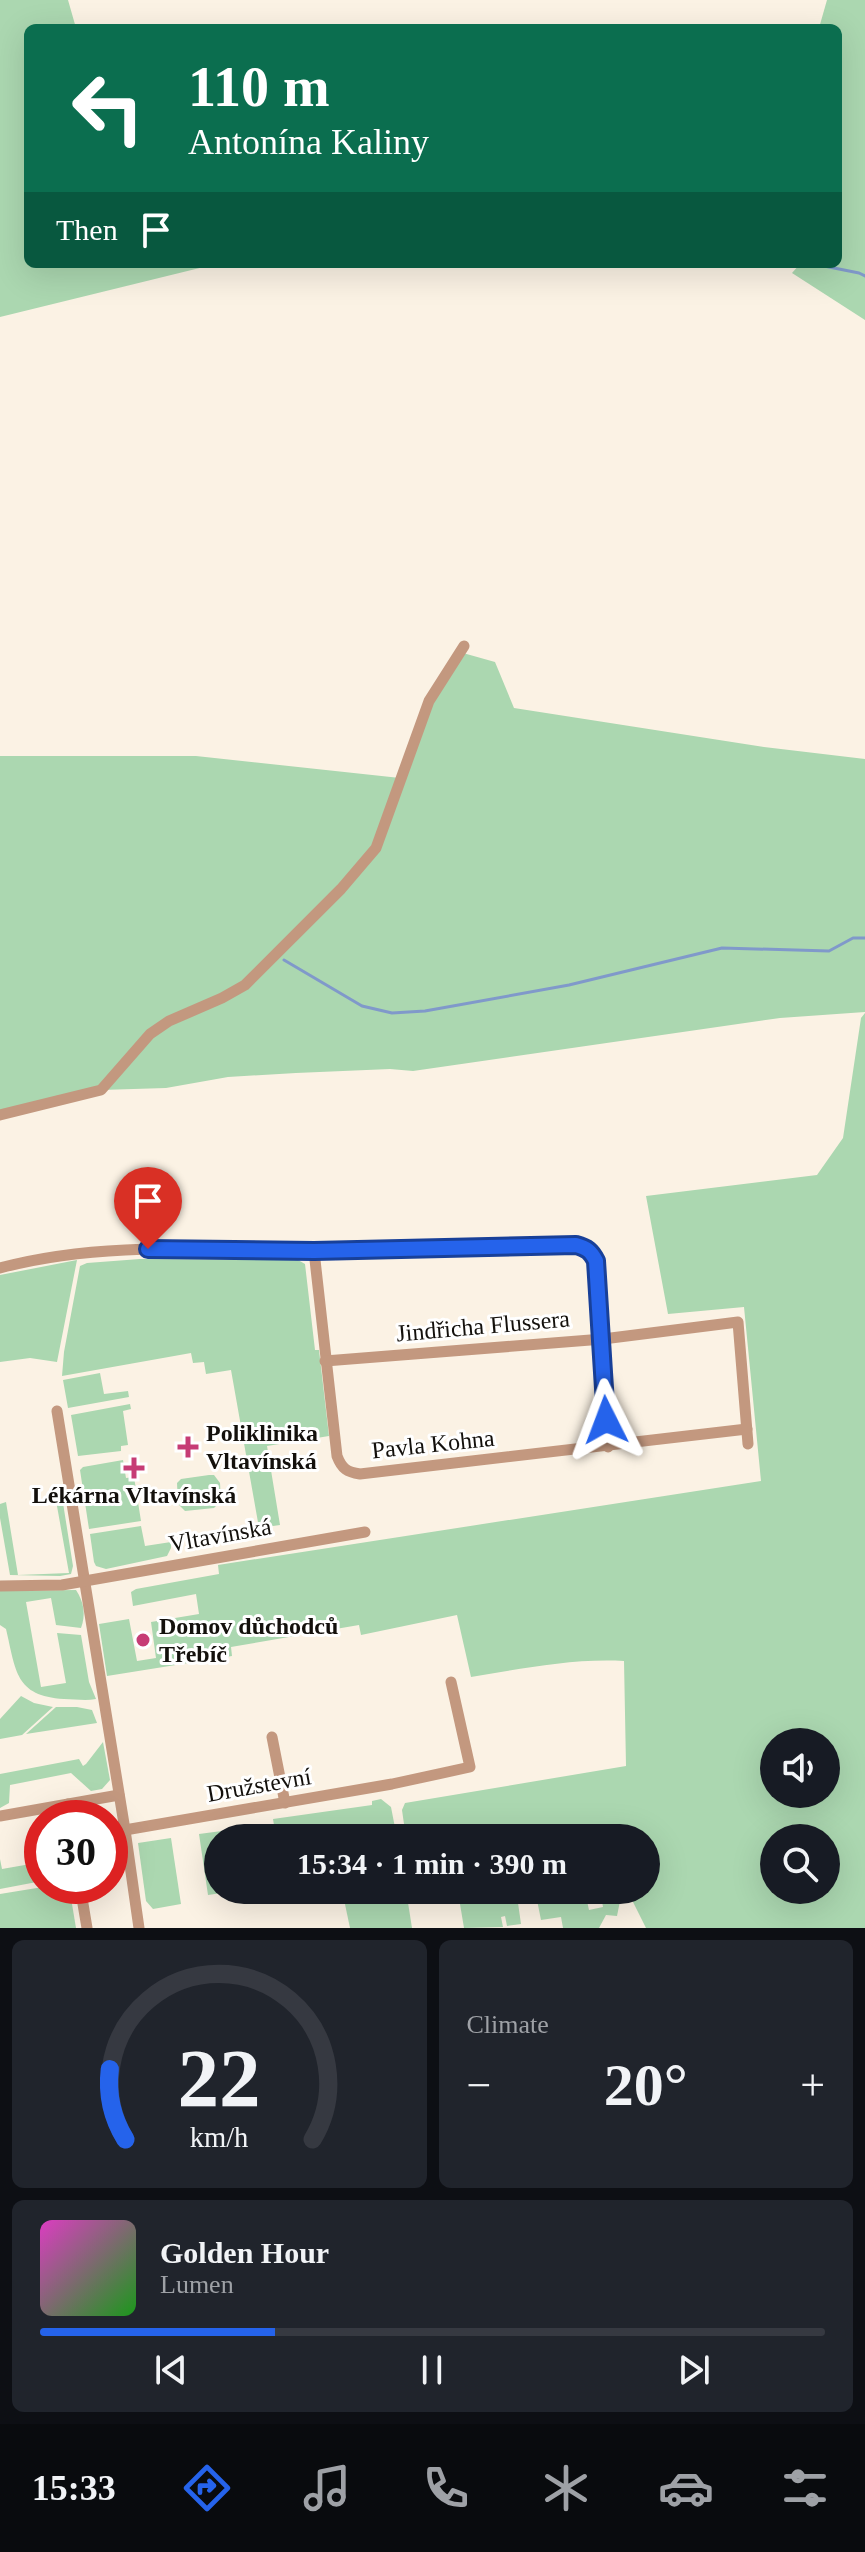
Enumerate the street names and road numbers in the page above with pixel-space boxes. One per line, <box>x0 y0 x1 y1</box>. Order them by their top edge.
street label: Jindřicha Flussera <box>395 1305 571 1347</box>
street label: Pavla Kohna <box>370 1425 496 1463</box>
street label: Vltavínská <box>167 1513 274 1557</box>
street label: Družstevní <box>205 1763 313 1807</box>

